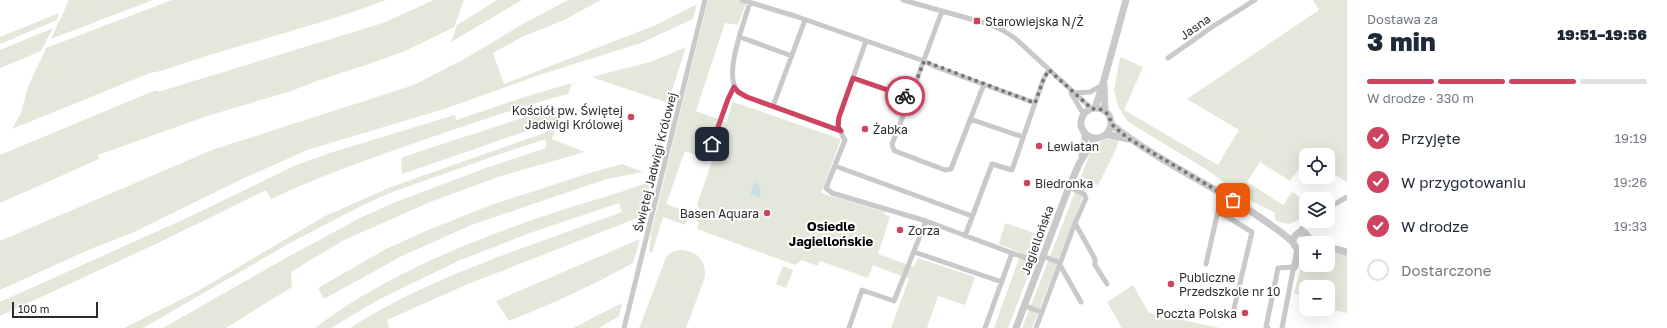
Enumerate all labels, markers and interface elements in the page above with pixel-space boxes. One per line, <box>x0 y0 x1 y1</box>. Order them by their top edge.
street label: Jasna <box>1177 11 1213 43</box>
text: Dostawa za <box>1367 11 1438 27</box>
place label: Starowiejska N/Ż <box>985 14 1084 29</box>
marker: Starowiejska N/Ż <box>972 16 982 26</box>
text: 19:51–19:56 <box>1557 25 1647 43</box>
text: 3 min <box>1367 26 1436 57</box>
courier <box>885 76 925 116</box>
icon: bike <box>894 85 916 107</box>
text: W drodze · 330 m <box>1367 90 1474 106</box>
street label: Świętej Jadwigi Królowej <box>630 91 680 233</box>
place label: Kościół pw. Świętej Jadwigi Królowej <box>512 103 623 132</box>
marker: Kościół pw. Świętej Jadwigi Królowej <box>626 112 636 122</box>
place label: Żabka <box>873 122 908 137</box>
marker: Żabka <box>860 124 870 134</box>
pin <box>695 127 729 161</box>
icon: check <box>1367 127 1389 149</box>
text: Przyjęte <box>1401 129 1460 147</box>
text: 19:19 <box>1615 130 1647 146</box>
icon: home <box>701 133 723 155</box>
place label: Lewiatan <box>1047 139 1099 154</box>
marker: Lewiatan <box>1034 141 1044 151</box>
map controls <box>1299 148 1335 316</box>
button: locate <box>1299 148 1335 184</box>
icon: check <box>1367 171 1389 193</box>
text: W przygotowaniu <box>1401 173 1526 191</box>
text: 19:26 <box>1614 174 1647 190</box>
place label: Biedronka <box>1035 176 1093 191</box>
marker: Biedronka <box>1022 178 1032 188</box>
pin <box>1216 183 1250 217</box>
icon: bag <box>1222 189 1244 211</box>
button: layers <box>1299 192 1335 228</box>
street label: Jagiellońska <box>1017 203 1057 277</box>
place label: Basen Aquara <box>680 206 759 221</box>
marker: Basen Aquara <box>762 208 772 218</box>
icon: check <box>1367 215 1389 237</box>
text: W drodze <box>1401 217 1469 235</box>
district label: Osiedle Jagiellońskie <box>789 218 874 249</box>
text: 19:33 <box>1614 218 1647 234</box>
place label: Zorza <box>908 223 940 238</box>
marker: Zorza <box>895 225 905 235</box>
button: + <box>1299 236 1335 272</box>
text: Dostarczone <box>1401 261 1491 279</box>
place label: Publiczne Przedszkole nr 10 <box>1179 270 1280 299</box>
marker: Publiczne Przedszkole nr 10 <box>1166 279 1176 289</box>
button: − <box>1299 280 1335 316</box>
scale bar <box>12 300 98 319</box>
text: 100 m <box>18 302 49 315</box>
place label: Poczta Polska <box>1156 306 1237 321</box>
marker: Poczta Polska <box>1240 308 1250 318</box>

